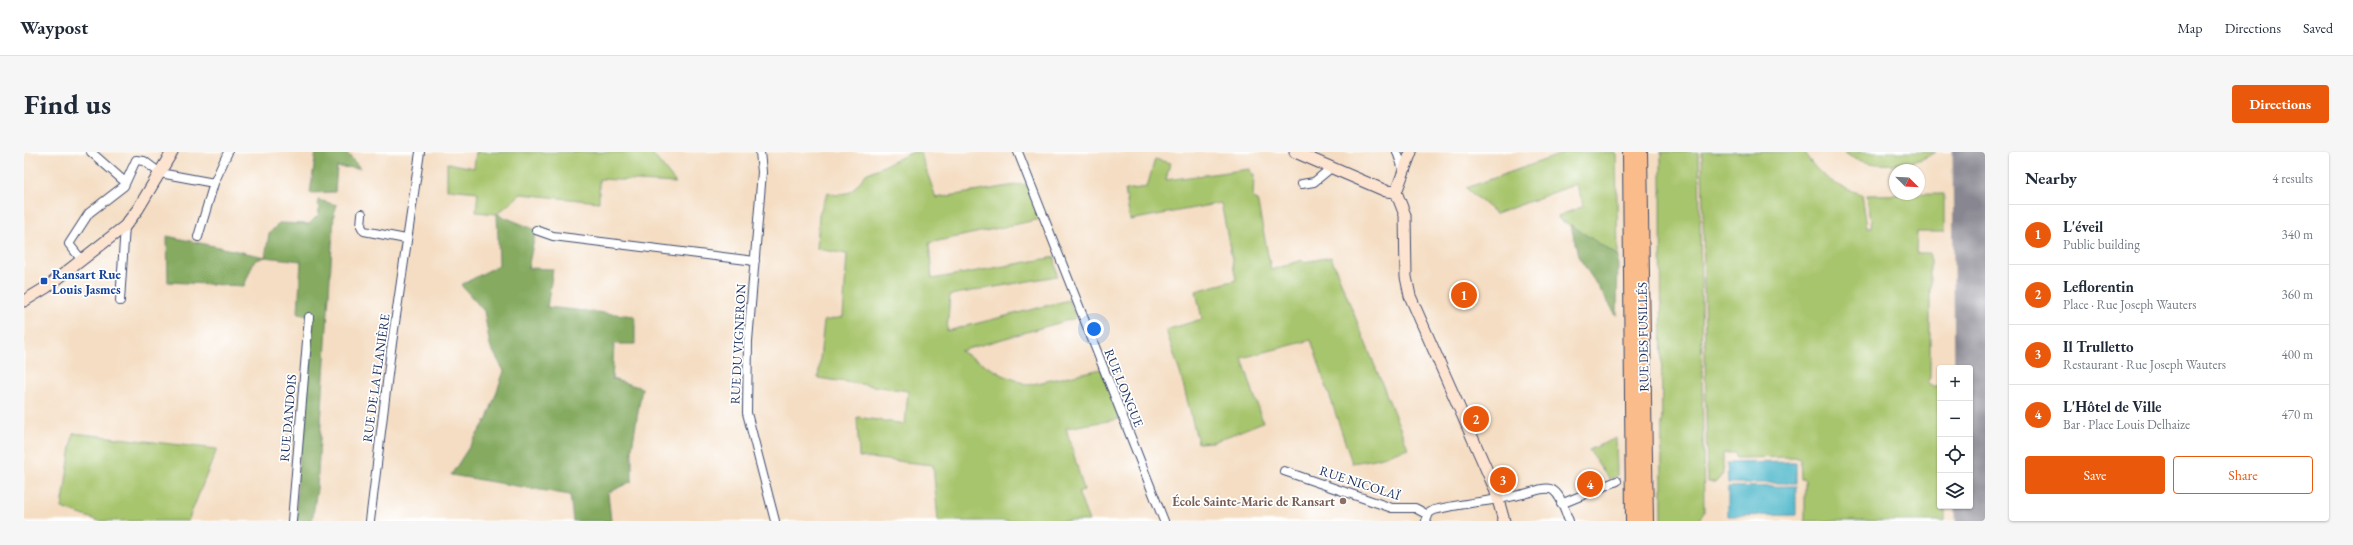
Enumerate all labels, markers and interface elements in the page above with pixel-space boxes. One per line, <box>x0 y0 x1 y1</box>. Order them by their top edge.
text: Waypost <box>20 15 88 40</box>
text: Map <box>2177 19 2203 37</box>
text: Directions <box>2225 19 2281 37</box>
text: Saved <box>2303 19 2333 37</box>
button: Directions <box>2232 85 2329 123</box>
text: Find us <box>24 86 111 122</box>
north arrow <box>1889 164 1925 200</box>
text: Nearby <box>2025 167 2077 189</box>
text: 4 results <box>2272 170 2313 187</box>
text: L'éveil <box>2063 217 2103 236</box>
text: 1 <box>2035 226 2041 243</box>
text: 340 m <box>2282 226 2313 243</box>
text: Public building <box>2063 236 2140 253</box>
place label: Ransart Rue Louis Jasmes <box>52 266 121 298</box>
marker: Ransart Rue Louis Jasmes <box>39 276 49 286</box>
text: Leflorentin <box>2063 277 2134 296</box>
pin: 1 <box>1451 280 1477 310</box>
street label: RUE DES FUSILLÉS <box>1634 282 1652 392</box>
street label: RUE DU VIGNERON <box>726 283 750 405</box>
text: 2 <box>2035 286 2041 303</box>
text: 360 m <box>2282 286 2313 303</box>
text: Place · Rue Joseph Wauters <box>2063 296 2196 313</box>
street label: RUE DE LA FLANIÈRE <box>359 313 393 443</box>
your location <box>1084 319 1104 339</box>
text: Il Trulletto <box>2063 337 2134 356</box>
street label: RUE LONGUE <box>1101 346 1147 430</box>
text: 3 <box>2035 346 2041 363</box>
text: 400 m <box>2282 346 2313 363</box>
text: Restaurant · Rue Joseph Wauters <box>2063 356 2226 373</box>
map controls <box>1937 365 1973 509</box>
button: + <box>1937 365 1973 401</box>
street label: RUE DANDOIS <box>276 374 300 462</box>
text: L'Hôtel de Ville <box>2063 397 2162 416</box>
button: − <box>1937 401 1973 437</box>
pin: 2 <box>1463 404 1489 434</box>
text: 4 <box>2035 406 2041 423</box>
text: 470 m <box>2282 406 2313 423</box>
text: Bar · Place Louis Delhaize <box>2063 416 2190 433</box>
button: locate <box>1937 437 1973 473</box>
button: Save <box>2025 456 2165 494</box>
button: Share <box>2173 456 2313 494</box>
street label: RUE NICOLAÏ <box>1318 462 1403 504</box>
pin: 3 <box>1490 465 1516 495</box>
pin: 4 <box>1577 469 1603 499</box>
button: layers <box>1937 473 1973 509</box>
place label: École Sainte-Marie de Ransart <box>1172 493 1335 510</box>
marker: École Sainte-Marie de Ransart <box>1338 496 1348 506</box>

